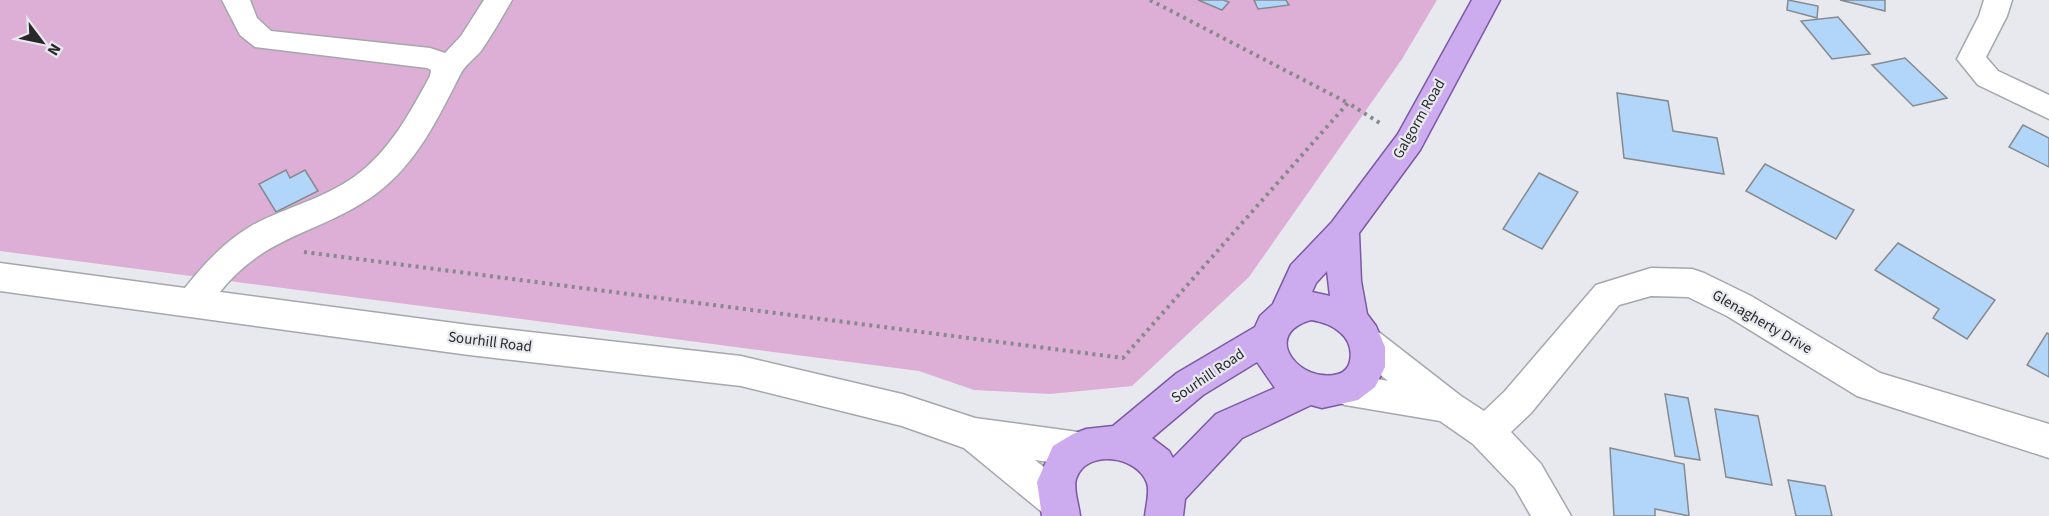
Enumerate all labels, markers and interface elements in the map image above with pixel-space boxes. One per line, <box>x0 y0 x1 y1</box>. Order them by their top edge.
north arrow <box>12 12 72 72</box>
text: N <box>42 39 66 60</box>
street label: Galgorm Road <box>1388 75 1450 163</box>
street label: Glenagherty Drive <box>1708 285 1816 359</box>
street label: Sourhill Road <box>447 326 533 358</box>
street label: Sourhill Road <box>1167 344 1249 408</box>

